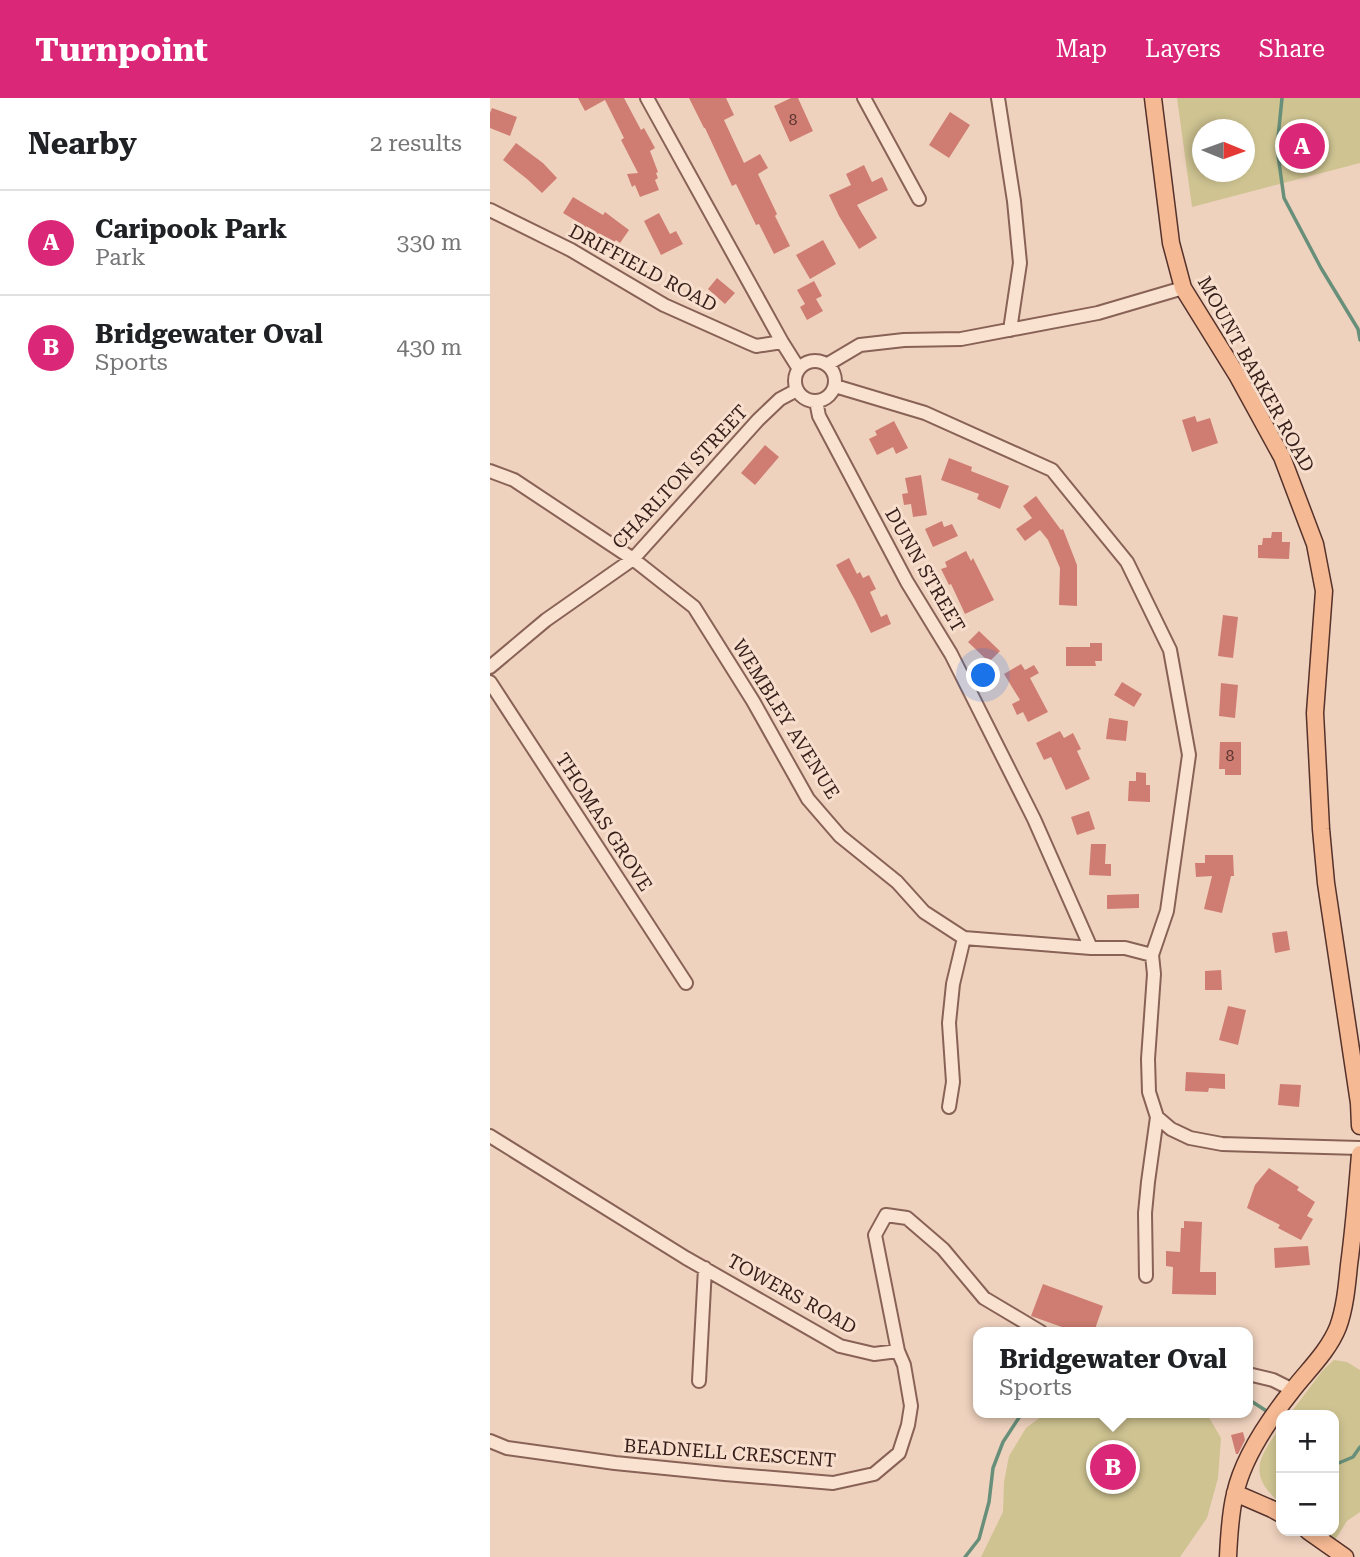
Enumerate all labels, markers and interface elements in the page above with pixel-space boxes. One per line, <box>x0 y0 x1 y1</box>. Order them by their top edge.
text: Turnpoint <box>35 30 208 69</box>
text: Map <box>1056 35 1107 63</box>
text: Layers <box>1145 35 1221 63</box>
text: Share <box>1259 35 1325 63</box>
house number: 8 <box>789 110 798 129</box>
north arrow <box>1192 119 1255 182</box>
pin: A <box>1279 120 1325 172</box>
text: Nearby <box>28 126 137 161</box>
text: 2 results <box>370 130 462 157</box>
text: Caripook Park <box>95 214 287 244</box>
street label: DRIFFIELD ROAD <box>565 219 721 317</box>
text: A <box>43 229 59 256</box>
text: 330 m <box>397 229 462 256</box>
text: Park <box>95 244 146 271</box>
street label: MOUNT BARKER ROAD <box>1193 272 1319 476</box>
text: Bridgewater Oval <box>95 319 323 349</box>
text: B <box>43 334 59 361</box>
text: 430 m <box>397 334 462 361</box>
text: Sports <box>95 349 168 376</box>
street label: CHARLTON STREET <box>607 400 753 554</box>
street label: DUNN STREET <box>880 504 970 636</box>
street label: WEMBLEY AVENUE <box>727 635 845 803</box>
your location <box>966 658 1000 692</box>
house number: 8 <box>1226 746 1235 765</box>
street label: THOMAS GROVE <box>551 749 657 895</box>
street label: TOWERS ROAD <box>723 1249 861 1339</box>
popup <box>973 1327 1253 1418</box>
text: Bridgewater Oval <box>999 1344 1227 1374</box>
text: Sports <box>999 1374 1072 1401</box>
map controls <box>1276 1410 1339 1536</box>
button: + <box>1276 1410 1339 1473</box>
street label: BEADNELL CRESCENT <box>623 1434 837 1472</box>
pin: B <box>1090 1441 1136 1493</box>
button: − <box>1276 1473 1339 1536</box>

